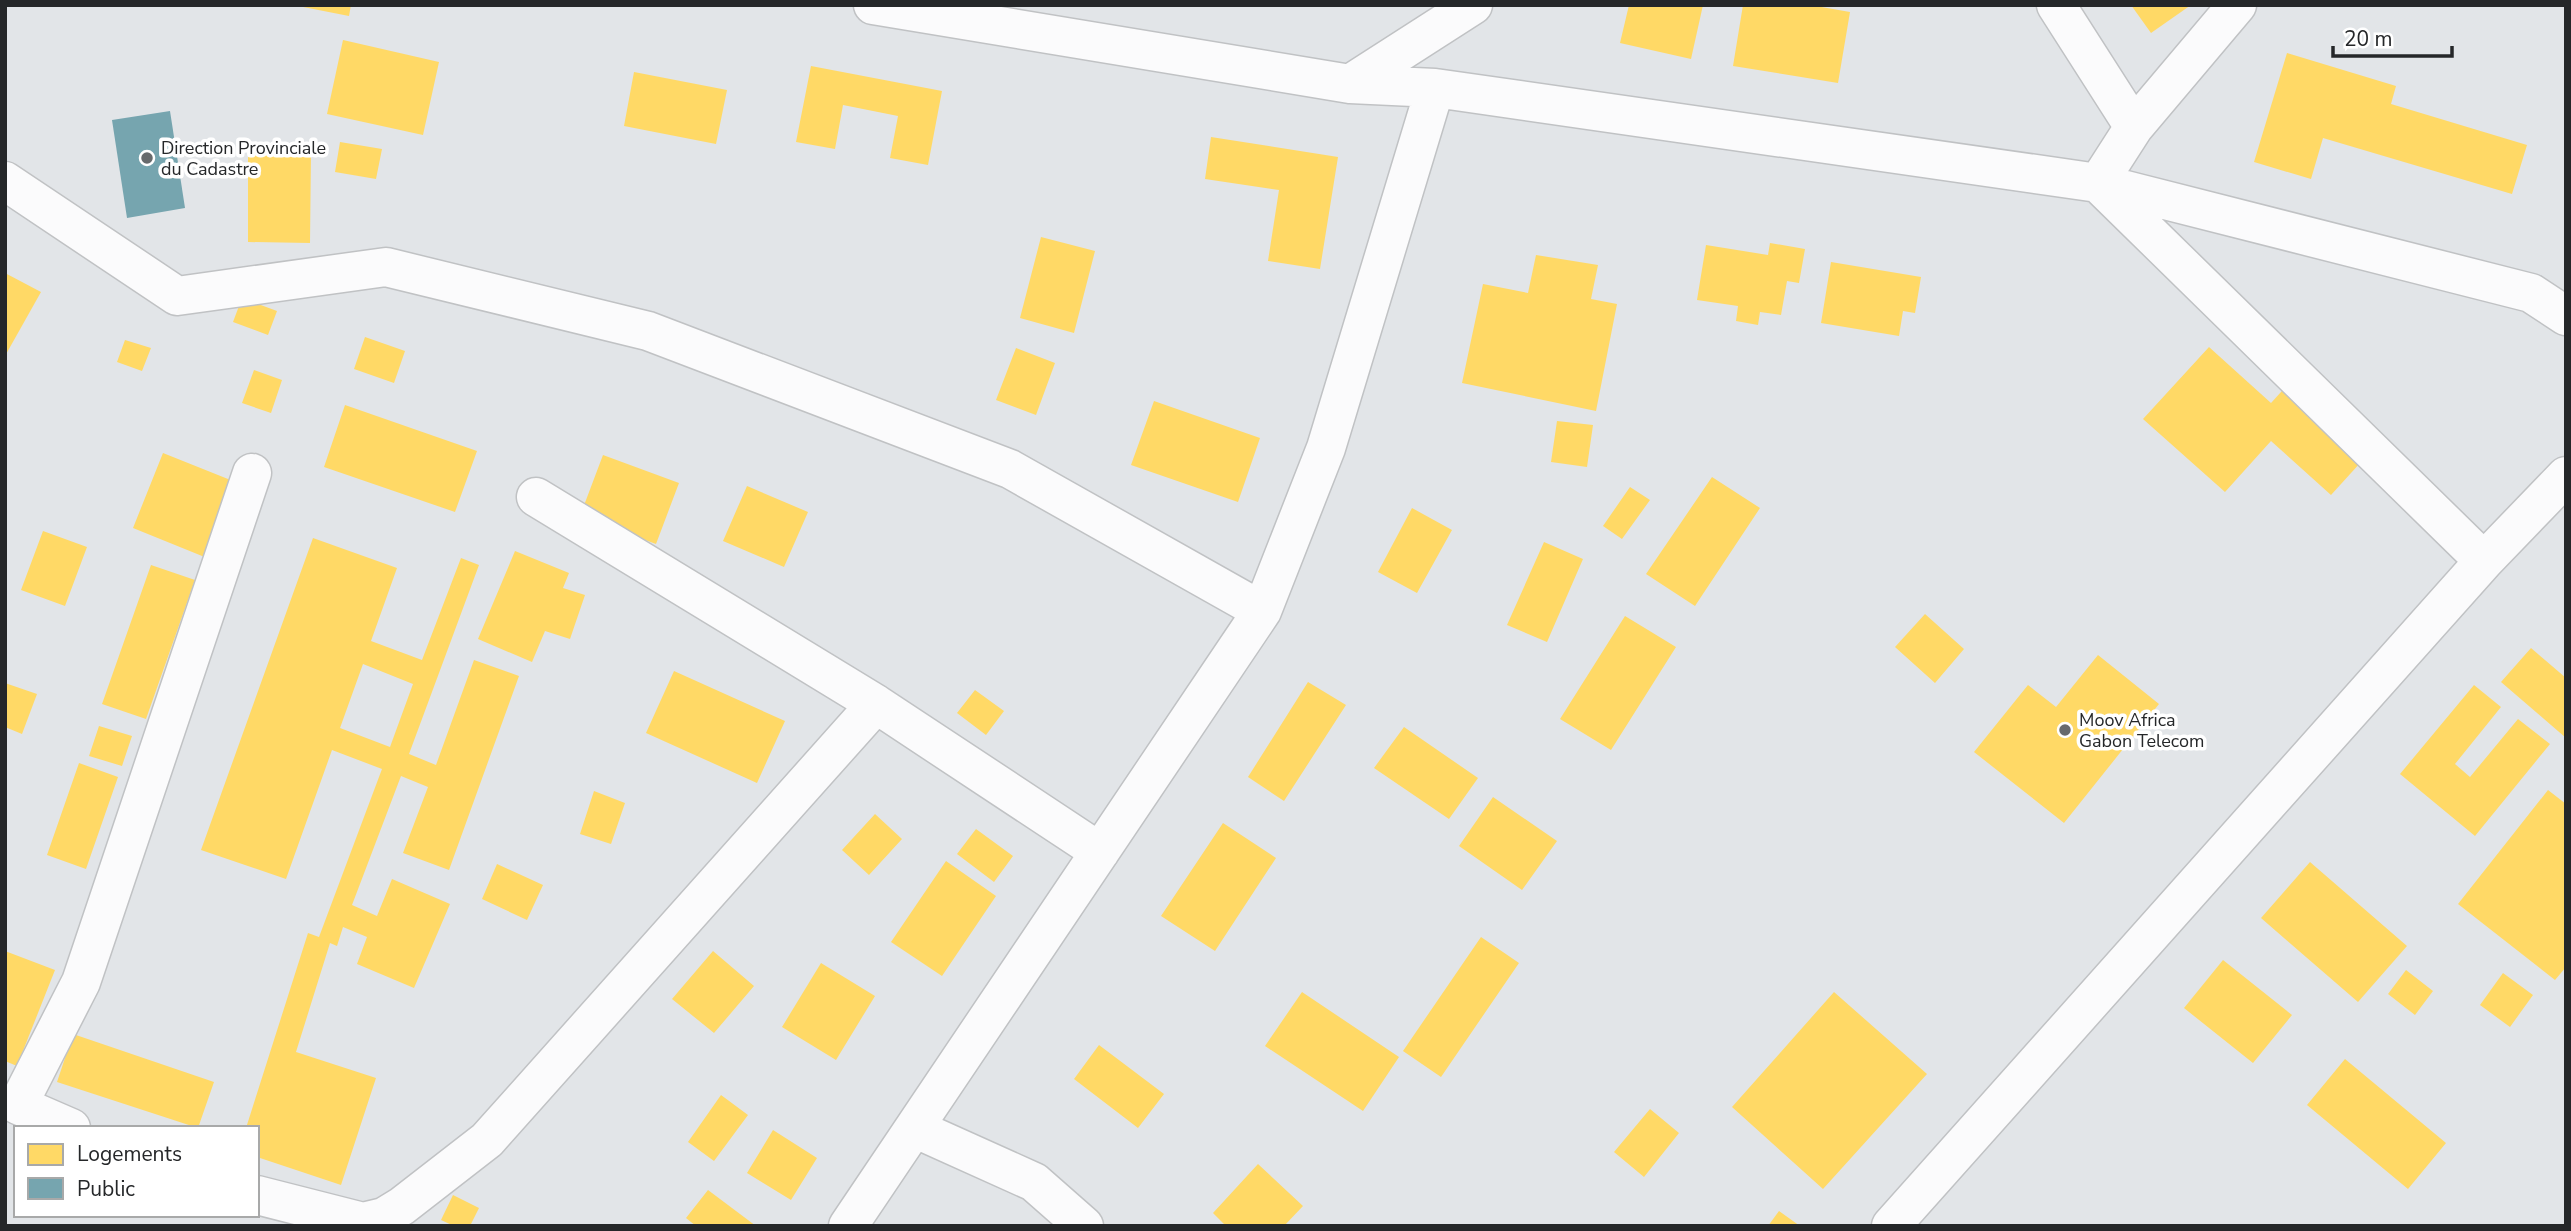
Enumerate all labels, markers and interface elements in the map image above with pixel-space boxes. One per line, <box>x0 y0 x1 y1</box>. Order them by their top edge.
scale bar <box>2333 14 2452 58</box>
text: 20 m <box>2344 25 2393 53</box>
place label: Direction Provinciale du Cadastre <box>161 136 326 181</box>
marker: Direction Provinciale du Cadastre <box>139 150 155 166</box>
place label: Moov Africa Gabon Telecom <box>2079 708 2204 753</box>
marker: Moov Africa Gabon Telecom <box>2057 722 2073 738</box>
legend <box>14 1126 259 1217</box>
text: Logements <box>77 1140 182 1168</box>
text: Public <box>77 1175 135 1203</box>

